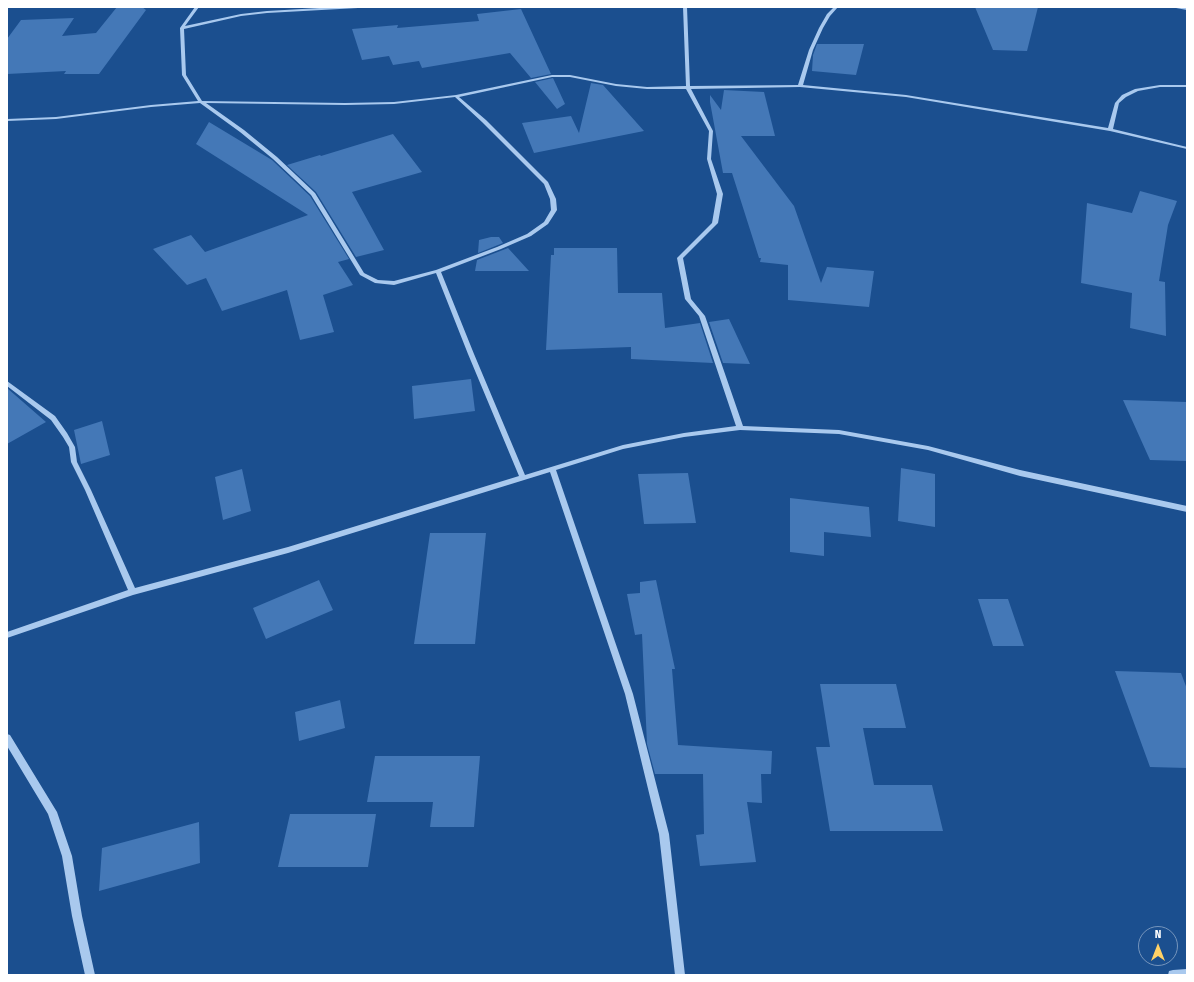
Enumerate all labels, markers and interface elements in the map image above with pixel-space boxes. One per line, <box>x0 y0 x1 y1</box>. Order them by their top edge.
north arrow <box>1138 926 1178 966</box>
text: N <box>1155 928 1161 941</box>

